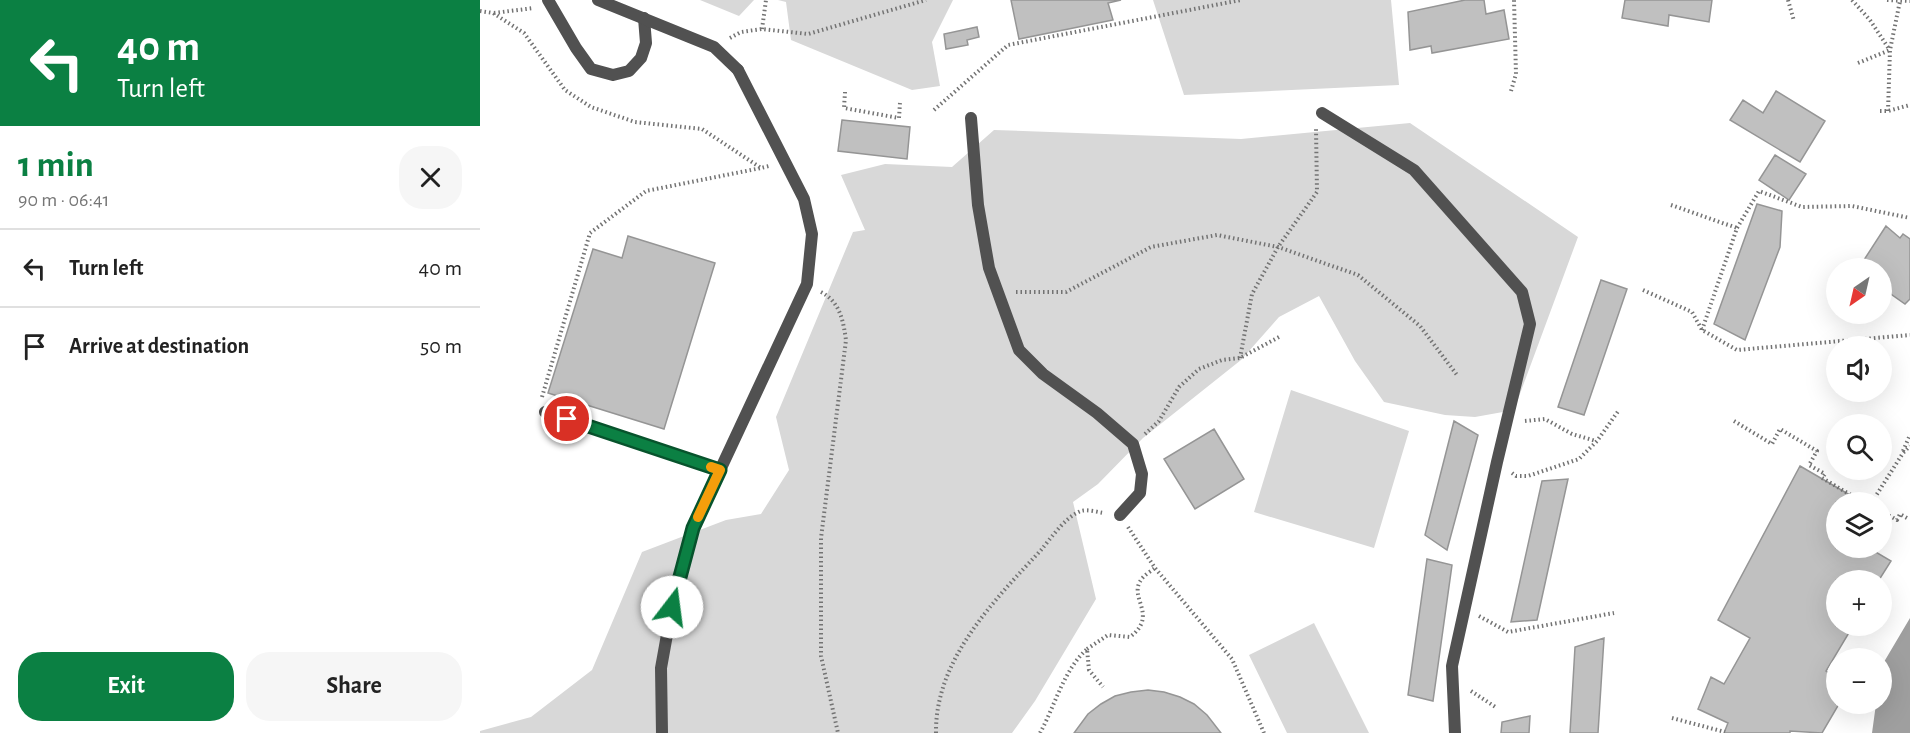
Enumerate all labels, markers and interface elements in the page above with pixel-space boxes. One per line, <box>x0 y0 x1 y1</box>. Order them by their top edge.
icon: left <box>18 24 96 102</box>
text: 40 m <box>117 26 200 68</box>
text: Turn left <box>117 75 205 102</box>
button: close <box>399 146 462 209</box>
text: 1 min <box>18 147 94 183</box>
text: 90 m · 06:41 <box>18 190 109 210</box>
icon: left <box>18 252 51 285</box>
text: Turn left <box>69 257 143 279</box>
text: 40 m <box>419 257 462 279</box>
north arrow <box>1826 258 1892 324</box>
map controls <box>1826 258 1892 714</box>
icon: arrive <box>18 330 51 363</box>
text: Arrive at destination <box>69 335 249 357</box>
text: 50 m <box>420 335 462 357</box>
button: sound <box>1826 336 1892 402</box>
pin <box>541 393 592 444</box>
icon: arrive <box>550 402 583 435</box>
button: search <box>1826 414 1892 480</box>
button: layers <box>1826 492 1892 558</box>
button: + <box>1826 570 1892 636</box>
position arrow <box>640 575 704 639</box>
button: − <box>1826 648 1892 714</box>
button: Exit <box>18 652 234 721</box>
button: Share <box>246 652 462 721</box>

